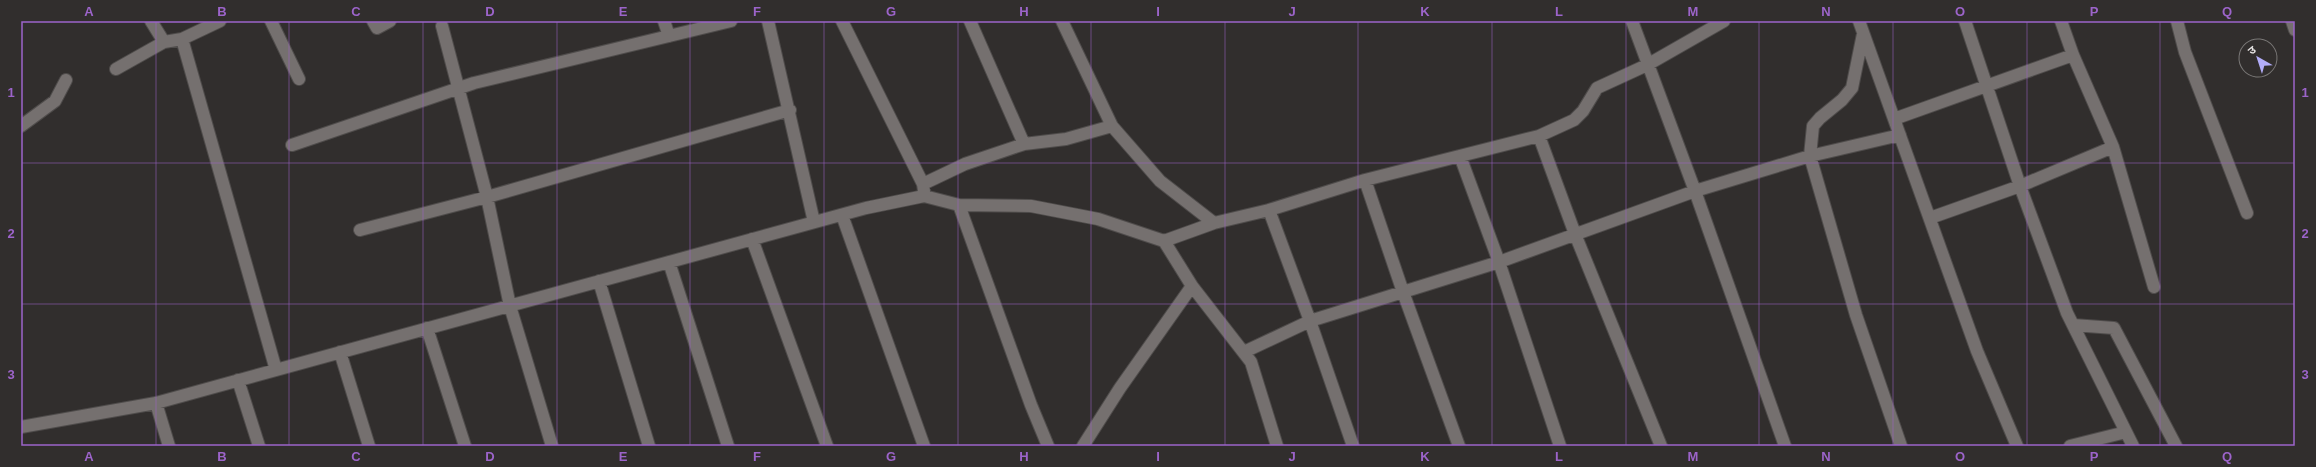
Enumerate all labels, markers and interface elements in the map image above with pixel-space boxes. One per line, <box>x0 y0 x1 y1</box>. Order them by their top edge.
text: A <box>84 4 94 19</box>
text: B <box>217 4 227 19</box>
text: C <box>351 4 361 19</box>
text: D <box>485 4 495 19</box>
text: E <box>619 4 628 19</box>
text: F <box>753 4 761 19</box>
text: G <box>886 4 896 19</box>
text: H <box>1019 4 1029 19</box>
text: I <box>1156 4 1160 19</box>
text: J <box>1288 4 1296 19</box>
text: K <box>1420 4 1430 19</box>
text: L <box>1555 4 1563 19</box>
text: M <box>1688 4 1698 19</box>
text: N <box>1821 4 1831 19</box>
text: O <box>1955 4 1965 19</box>
text: P <box>2090 4 2099 19</box>
text: Q <box>2222 4 2232 19</box>
north arrow <box>2238 38 2278 78</box>
text: उ <box>2245 43 2258 57</box>
text: 1 <box>7 85 15 100</box>
text: 1 <box>2301 85 2309 100</box>
text: 2 <box>7 226 15 241</box>
text: 2 <box>2301 226 2309 241</box>
text: 3 <box>7 367 15 382</box>
text: 3 <box>2301 367 2309 382</box>
text: A <box>84 449 94 464</box>
text: B <box>217 449 227 464</box>
text: C <box>351 449 361 464</box>
text: D <box>485 449 495 464</box>
text: E <box>619 449 628 464</box>
text: F <box>753 449 761 464</box>
text: G <box>886 449 896 464</box>
text: H <box>1019 449 1029 464</box>
text: I <box>1156 449 1160 464</box>
text: J <box>1288 449 1296 464</box>
text: K <box>1420 449 1430 464</box>
text: L <box>1555 449 1563 464</box>
text: M <box>1688 449 1698 464</box>
text: N <box>1821 449 1831 464</box>
text: O <box>1955 449 1965 464</box>
text: P <box>2090 449 2099 464</box>
text: Q <box>2222 449 2232 464</box>

